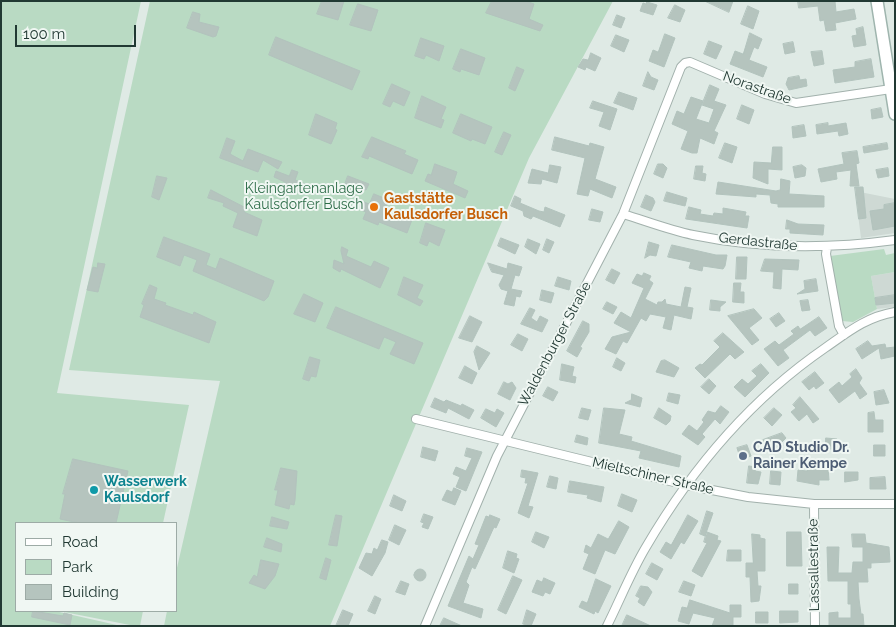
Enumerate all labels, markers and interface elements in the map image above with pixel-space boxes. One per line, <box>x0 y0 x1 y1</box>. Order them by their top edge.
scale bar <box>18 15 139 47</box>
text: 100 m <box>23 25 65 43</box>
street label: Norastraße <box>721 68 793 108</box>
park label: Kleingartenanlage Kaulsdorfer Busch <box>245 181 363 213</box>
place label: Gaststätte Kaulsdorfer Busch <box>384 191 508 223</box>
marker: Gaststätte Kaulsdorfer Busch <box>368 201 380 213</box>
street label: Gerdastraße <box>718 230 798 254</box>
street label: Waldenburger Straße <box>515 279 595 409</box>
place label: CAD Studio Dr. Rainer Kempe <box>753 440 849 472</box>
marker: CAD Studio Dr. Rainer Kempe <box>737 450 749 462</box>
street label: Mieltschiner Straße <box>591 454 715 498</box>
place label: Wasserwerk Kaulsdorf <box>104 474 187 507</box>
marker: Wasserwerk Kaulsdorf <box>88 484 100 496</box>
street label: Lassallestraße <box>805 519 823 611</box>
legend <box>15 522 178 612</box>
text: Road <box>62 533 98 551</box>
text: Park <box>62 558 93 576</box>
text: Building <box>62 583 119 601</box>

